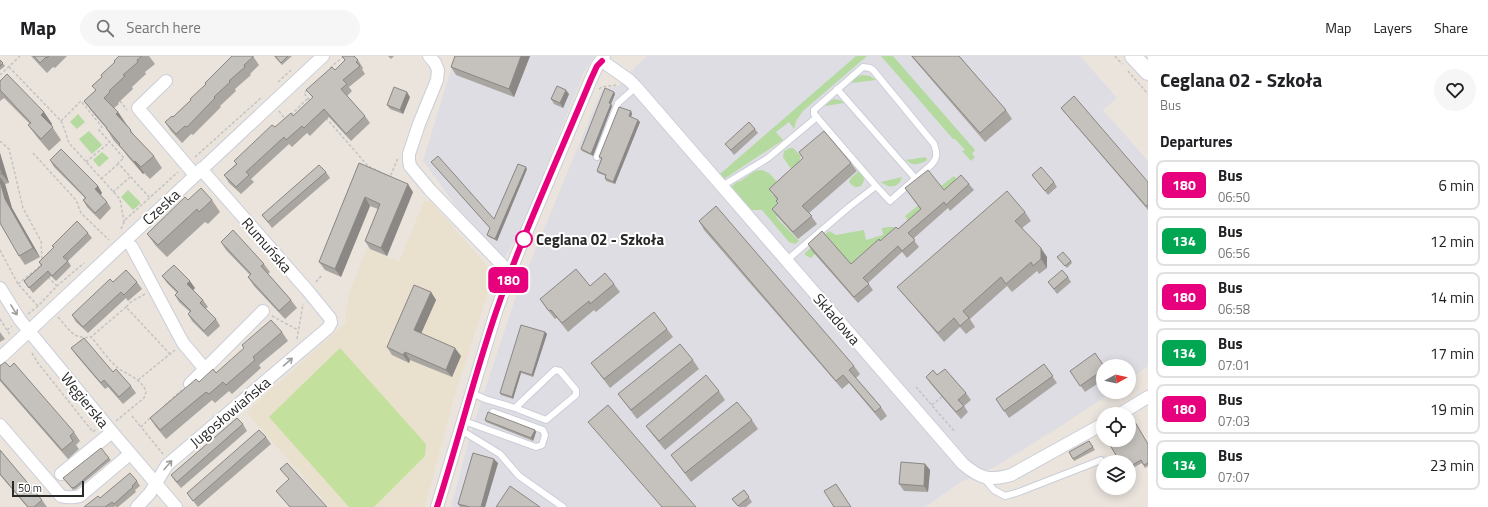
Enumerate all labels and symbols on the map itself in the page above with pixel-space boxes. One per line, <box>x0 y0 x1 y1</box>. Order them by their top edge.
street label: Czeska <box>137 183 185 230</box>
street label: Rumuńska <box>236 212 298 278</box>
place label: Ceglana 02 - Szkoła <box>536 228 664 251</box>
marker: Ceglana 02 - Szkoła <box>515 230 533 248</box>
line badge: 180 <box>485 267 531 293</box>
street label: Składowa <box>808 288 866 350</box>
one-way arrow <box>10 304 18 316</box>
one-way arrow <box>283 358 294 367</box>
north arrow <box>1096 359 1136 399</box>
street label: Węgierska <box>55 367 115 433</box>
street label: Jugosłowiańska <box>185 371 276 453</box>
one-way arrow <box>164 460 173 470</box>
scale bar <box>12 479 84 498</box>

